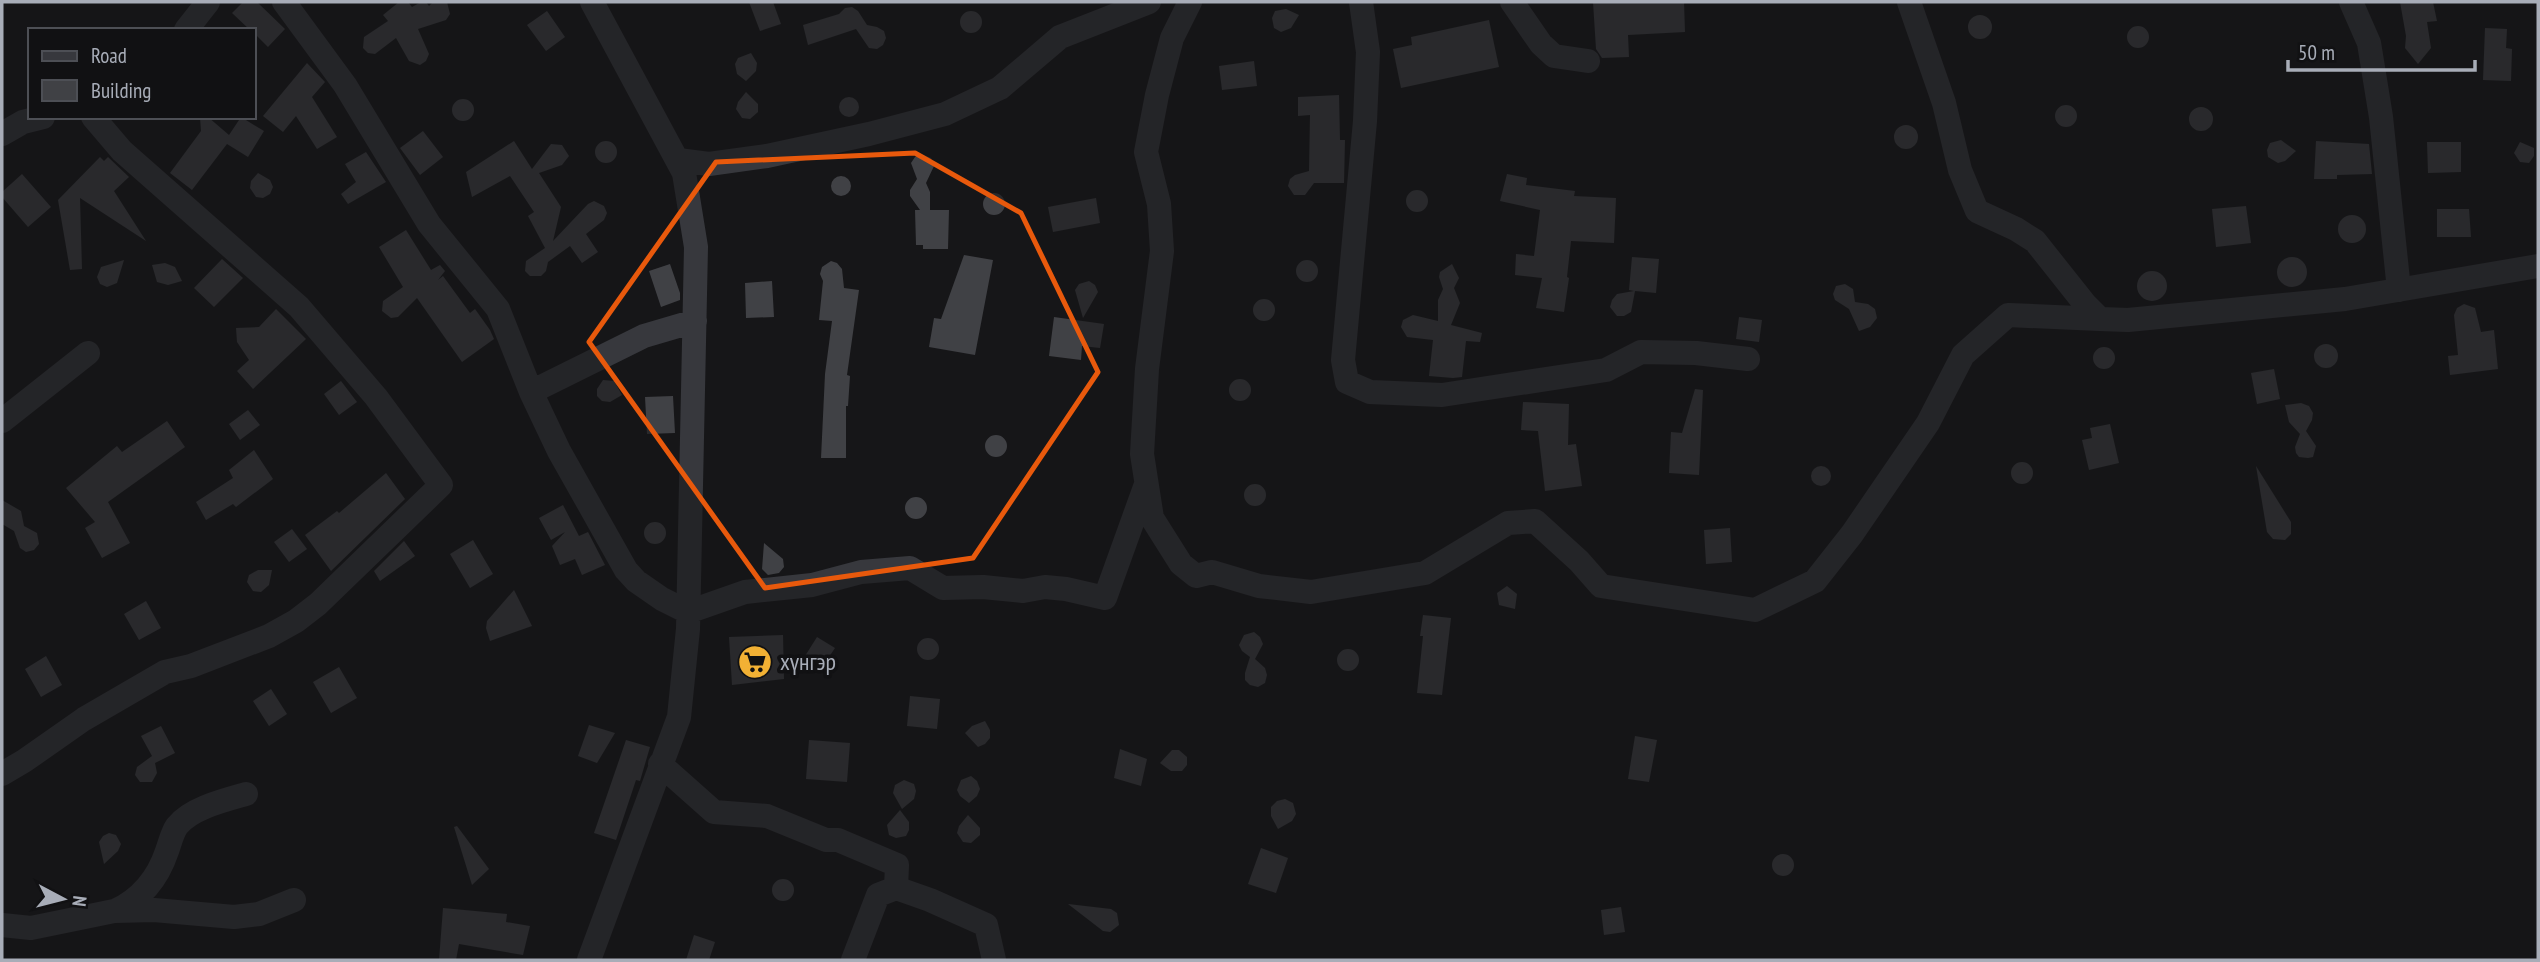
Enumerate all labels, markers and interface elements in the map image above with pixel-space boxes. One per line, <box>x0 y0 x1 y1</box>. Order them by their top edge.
legend <box>28 28 256 119</box>
scale bar <box>2288 28 2475 72</box>
text: 50 m <box>2298 39 2335 66</box>
text: Road <box>91 42 127 69</box>
text: Building <box>91 77 151 104</box>
supermarket icon: хүнгэр <box>736 643 774 681</box>
place label: хүнгэр <box>780 646 836 677</box>
north arrow <box>28 864 98 934</box>
text: N <box>67 895 92 908</box>

